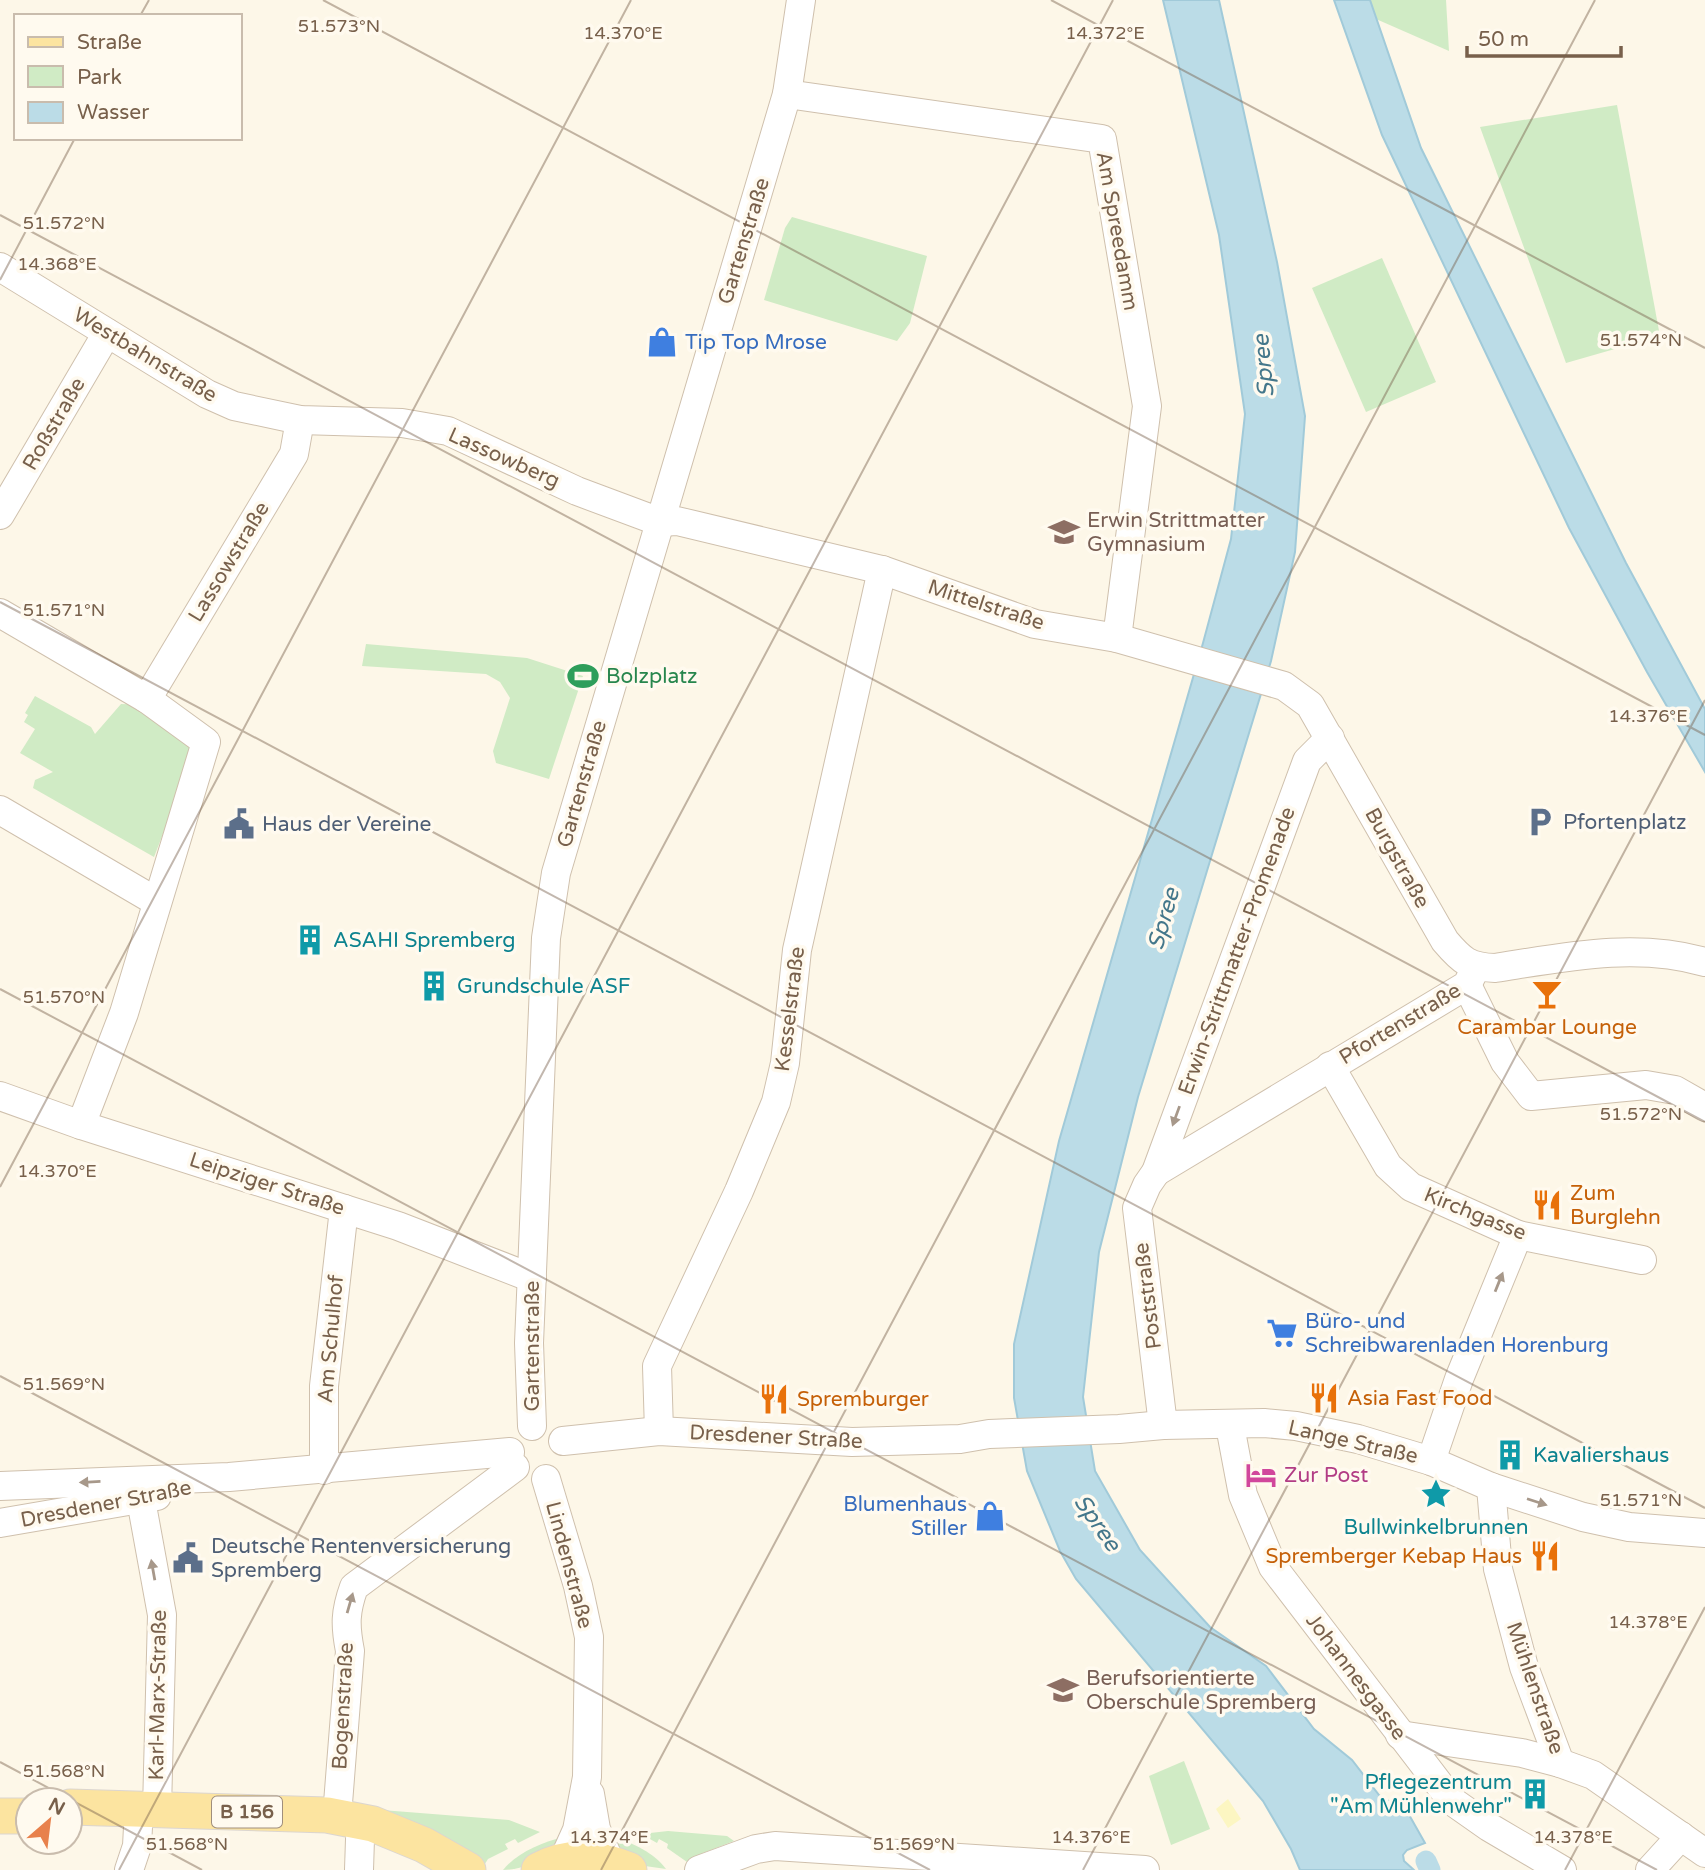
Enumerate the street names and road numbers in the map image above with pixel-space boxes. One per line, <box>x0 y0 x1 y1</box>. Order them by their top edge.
street label: Am Spreedamm <box>1091 149 1143 313</box>
street label: Gartenstraße <box>713 175 775 307</box>
street label: Westbahnstraße <box>69 302 222 408</box>
street label: Roßstraße <box>17 373 91 475</box>
street label: Lassowberg <box>444 422 564 494</box>
street label: Lassowstraße <box>183 497 275 627</box>
street label: Mittelstraße <box>925 574 1047 636</box>
street label: Gartenstraße <box>552 718 612 850</box>
street label: Erwin-Strittmatter-Promenade <box>1173 804 1301 1098</box>
street label: Burgstraße <box>1359 804 1435 913</box>
street label: Kesselstraße <box>770 945 810 1073</box>
street label: Pfortenstraße <box>1335 978 1465 1070</box>
street label: Leipziger Straße <box>186 1147 348 1221</box>
street label: Kirchgasse <box>1420 1182 1530 1246</box>
street label: Poststraße <box>1129 1241 1167 1351</box>
street label: Am Schulhof <box>313 1274 349 1404</box>
street label: Gartenstraße <box>520 1280 545 1411</box>
street label: Lange Straße <box>1286 1415 1420 1469</box>
street label: Dresdener Straße <box>689 1420 863 1454</box>
street label: Dresdener Straße <box>18 1475 194 1533</box>
street label: Lindenstraße <box>540 1499 598 1631</box>
street label: Karl-Marx-Straße <box>144 1609 172 1781</box>
street label: Johannesgasse <box>1300 1609 1412 1745</box>
street label: Mühlenstraße <box>1501 1619 1569 1757</box>
street label: Bogenstraße <box>327 1641 359 1770</box>
road number: B 156 <box>212 1796 282 1828</box>

